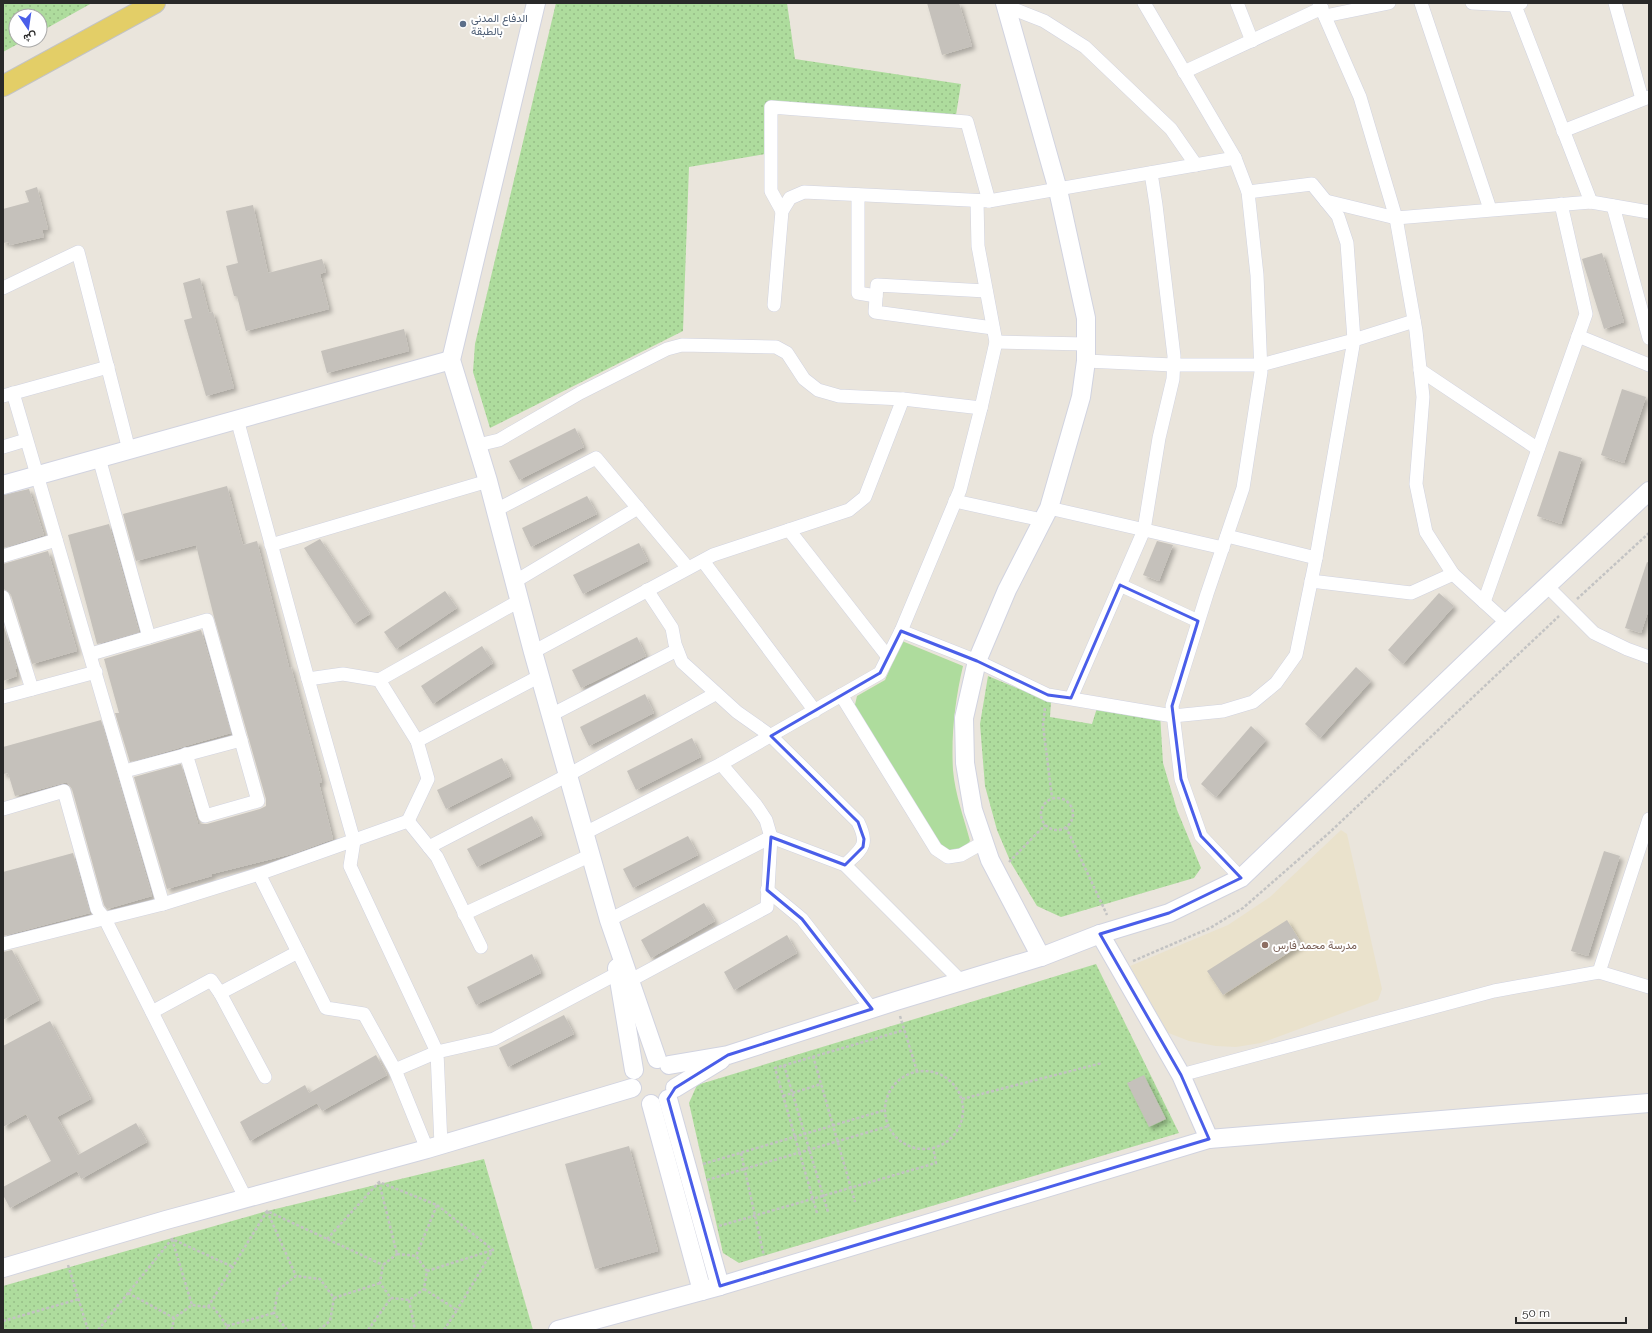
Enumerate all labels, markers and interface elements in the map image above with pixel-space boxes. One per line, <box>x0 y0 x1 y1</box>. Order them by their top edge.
north arrow <box>8 8 48 48</box>
place label: الدفاع المدني بالطبقة <box>471 12 528 38</box>
marker: الدفاع المدني بالطبقة <box>458 19 468 29</box>
text: ش <box>22 29 38 45</box>
place label: مدرسة محمد فارس <box>1273 939 1357 952</box>
marker: مدرسة محمد فارس <box>1260 940 1270 950</box>
scale bar <box>1516 1299 1626 1325</box>
text: 50 m <box>1522 1306 1550 1320</box>

